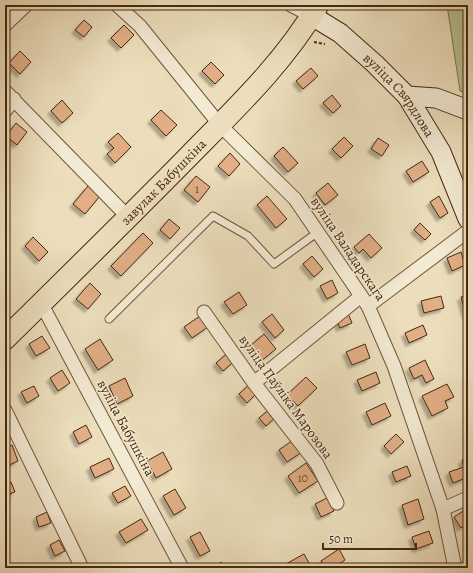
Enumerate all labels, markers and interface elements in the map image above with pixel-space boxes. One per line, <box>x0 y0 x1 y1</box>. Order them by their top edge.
street label: вуліца Свярдлова <box>359 48 439 141</box>
street label: завулак Бабушкіна <box>116 134 211 229</box>
house number: 1 <box>195 181 199 197</box>
street label: вуліца Валадарскага <box>306 193 390 305</box>
street label: вуліца Паўліка Марозова <box>235 331 338 463</box>
street label: вуліца Бабушкіна <box>93 377 160 480</box>
house number: 10 <box>298 470 308 486</box>
scale bar <box>323 525 416 551</box>
text: 50 m <box>329 531 353 547</box>

